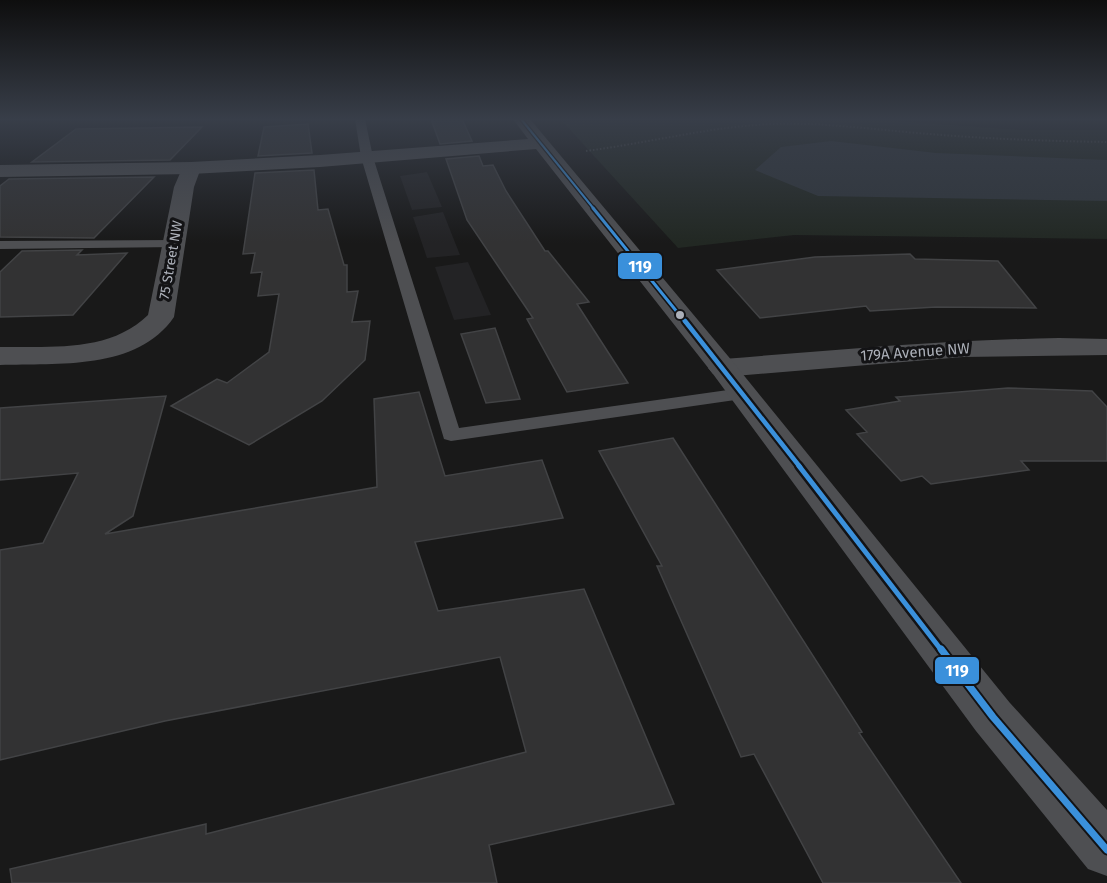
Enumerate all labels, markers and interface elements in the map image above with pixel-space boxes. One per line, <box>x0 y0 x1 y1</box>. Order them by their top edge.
street label: 75 Street NW <box>156 219 186 301</box>
line badge: 119 <box>617 252 663 280</box>
text: 119 <box>628 257 652 276</box>
unlabelled marker <box>674 309 686 321</box>
street label: 179A Avenue NW <box>860 339 971 365</box>
line badge: 119 <box>934 656 980 685</box>
text: 119 <box>945 661 969 680</box>

